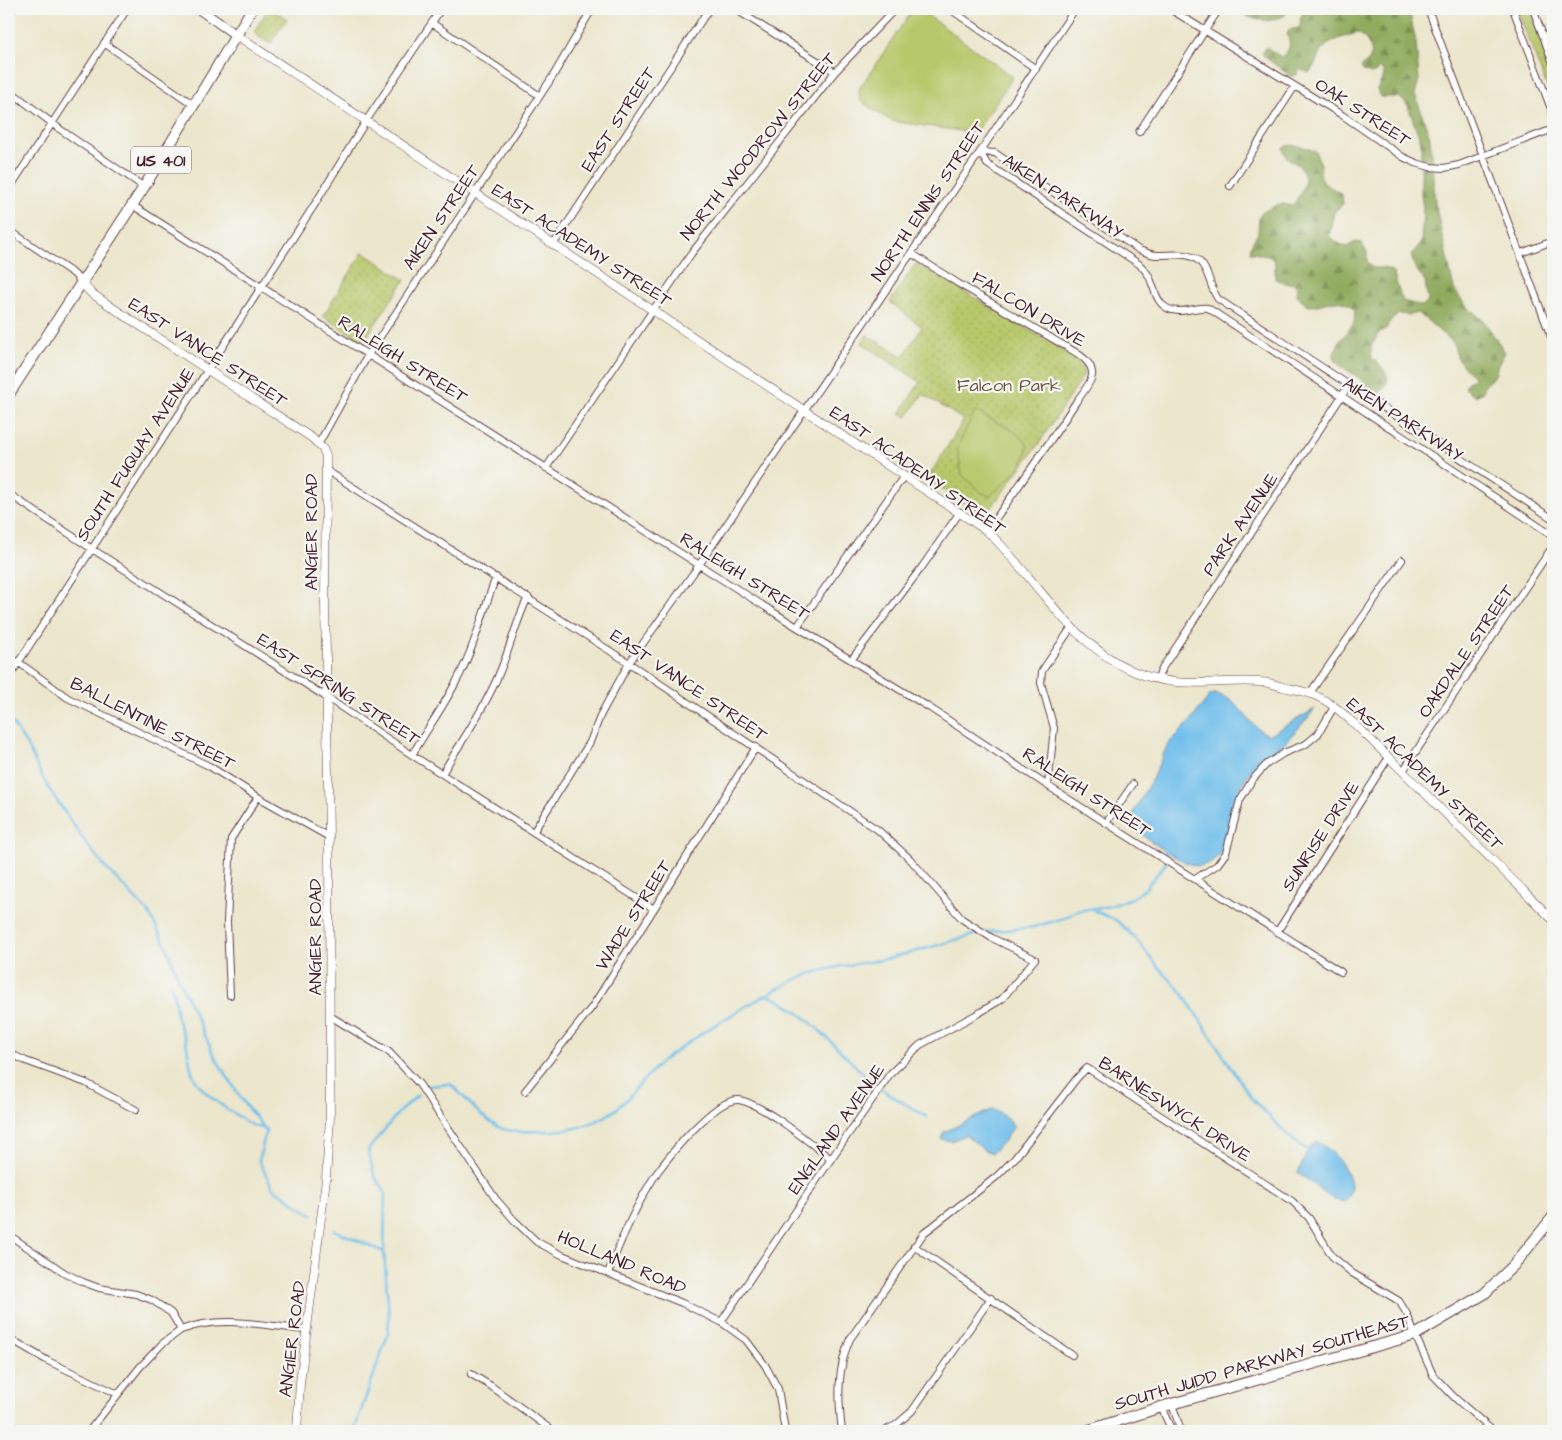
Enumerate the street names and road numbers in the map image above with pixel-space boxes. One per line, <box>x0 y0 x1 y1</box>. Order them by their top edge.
street label: NORTH WOODROW STREET <box>675 46 843 246</box>
street label: EAST STREET <box>575 61 662 177</box>
street label: OAK STREET <box>1310 72 1416 153</box>
street label: NORTH ENNIS STREET <box>865 116 992 286</box>
road number: US 401 <box>131 146 191 174</box>
street label: AIKEN PARKWAY <box>998 148 1128 245</box>
street label: AIKEN STREET <box>397 159 486 275</box>
street label: EAST ACADEMY STREET <box>487 178 677 314</box>
street label: FALCON DRIVE <box>967 266 1091 354</box>
street label: EAST VANCE STREET <box>123 292 293 414</box>
street label: RALEIGH STREET <box>333 309 473 410</box>
street label: SOUTH FUQUAY AVENUE <box>70 362 201 546</box>
street label: AIKEN PARKWAY <box>1338 371 1468 468</box>
street label: EAST ACADEMY STREET <box>824 400 1012 541</box>
street label: PARK AVENUE <box>1197 467 1284 581</box>
street label: ANGIER ROAD <box>299 473 324 590</box>
street label: RALEIGH STREET <box>675 526 815 627</box>
street label: OAKDALE STREET <box>1412 579 1521 723</box>
street label: EAST VANCE STREET <box>605 623 773 748</box>
street label: EAST SPRING STREET <box>252 627 426 752</box>
street label: BALLENTINE STREET <box>66 671 240 776</box>
street label: EAST ACADEMY STREET <box>1340 692 1509 857</box>
street label: RALEIGH STREET <box>1017 741 1157 844</box>
street label: SUNRISE DRIVE <box>1275 776 1366 896</box>
street label: WADE STREET <box>589 854 678 975</box>
street label: ANGIER ROAD <box>303 878 328 995</box>
street label: BARNESWYCK DRIVE <box>1094 1051 1256 1168</box>
street label: ENGLAND AVENUE <box>782 1059 891 1200</box>
street label: HOLLAND ROAD <box>554 1224 690 1301</box>
street label: ANGIER ROAD <box>273 1279 312 1399</box>
street label: SOUTH JUDD PARKWAY SOUTHEAST <box>1112 1308 1413 1417</box>

